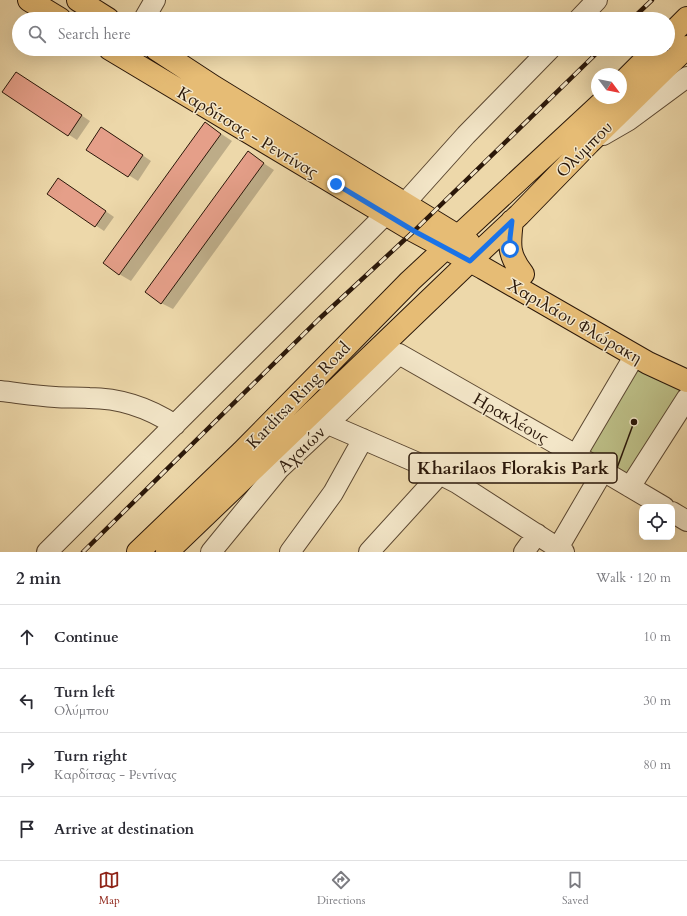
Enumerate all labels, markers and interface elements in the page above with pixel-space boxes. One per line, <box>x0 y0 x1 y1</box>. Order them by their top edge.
search box <box>12 12 675 56</box>
icon: search <box>26 23 48 45</box>
text: Search here <box>58 24 131 44</box>
north arrow <box>591 68 627 104</box>
street label: Καρδίτσας - Ρεντίνας <box>173 81 323 184</box>
street label: Ολύμπου <box>551 116 618 183</box>
route end <box>327 175 345 193</box>
route start <box>501 240 519 258</box>
street label: Χαριλάου Φλώρακη <box>503 274 646 369</box>
street label: Karditsa Ring Road <box>241 337 355 454</box>
street label: Ηρακλέους <box>469 388 553 449</box>
street label: Αχαιών <box>272 421 330 478</box>
callout: Kharilaos Florakis Park <box>409 453 617 483</box>
text: Kharilaos Florakis Park <box>417 456 610 481</box>
map controls <box>639 504 675 540</box>
button: locate <box>639 504 675 540</box>
text: 2 min <box>16 567 61 590</box>
text: Walk · 120 m <box>596 569 671 587</box>
icon: ahead <box>16 626 38 648</box>
text: Continue <box>54 627 119 647</box>
text: 10 m <box>643 628 671 646</box>
text: Turn left <box>54 682 115 702</box>
icon: left <box>16 690 38 712</box>
text: 30 m <box>643 692 671 710</box>
text: Ολύμπου <box>54 702 109 720</box>
text: Turn right <box>54 746 127 766</box>
icon: right <box>16 754 38 776</box>
text: 80 m <box>643 756 671 774</box>
text: Καρδίτσας - Ρεντίνας <box>54 766 177 784</box>
icon: arrive <box>16 818 38 840</box>
text: Arrive at destination <box>54 819 194 839</box>
tab: Map <box>98 869 120 908</box>
tab: Directions <box>317 869 365 908</box>
tab: Saved <box>562 869 589 908</box>

